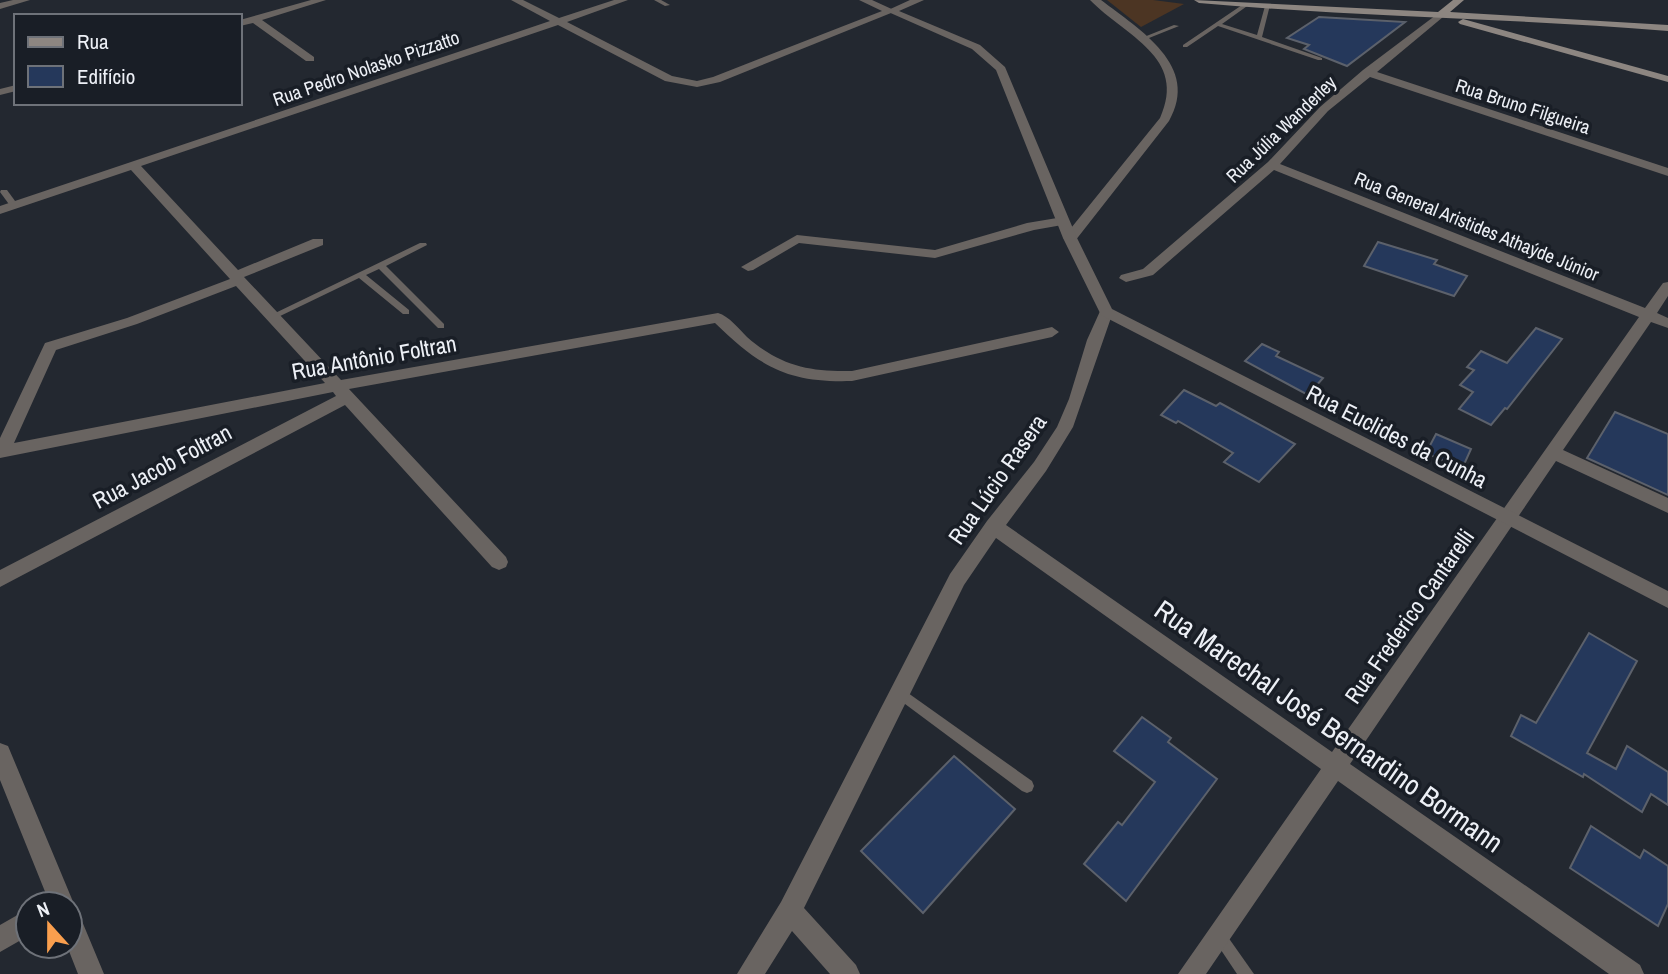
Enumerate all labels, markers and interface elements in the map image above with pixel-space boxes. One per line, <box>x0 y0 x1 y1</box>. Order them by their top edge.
legend <box>14 14 242 105</box>
street label: Rua Pedro Nolasko Pizzatto <box>269 24 463 112</box>
text: Rua <box>77 27 109 56</box>
text: Edifício <box>77 62 135 91</box>
street label: Rua Júlia Wanderley <box>1220 69 1342 188</box>
street label: Rua Bruno Filgueira <box>1452 72 1594 140</box>
street label: Rua General Aristides Athaýde Júnior <box>1351 165 1604 287</box>
street label: Rua Antônio Foltran <box>289 327 459 387</box>
street label: Rua Euclides da Cunha <box>1301 377 1493 495</box>
street label: Rua Lúcio Rasera <box>941 407 1054 550</box>
street label: Rua Jacob Foltran <box>87 416 237 516</box>
street label: Rua Frederico Cantarelli <box>1337 523 1481 709</box>
street label: Rua Marechal José Bernardino Bormann <box>1147 591 1511 861</box>
north arrow <box>14 890 84 960</box>
text: N <box>33 895 53 923</box>

